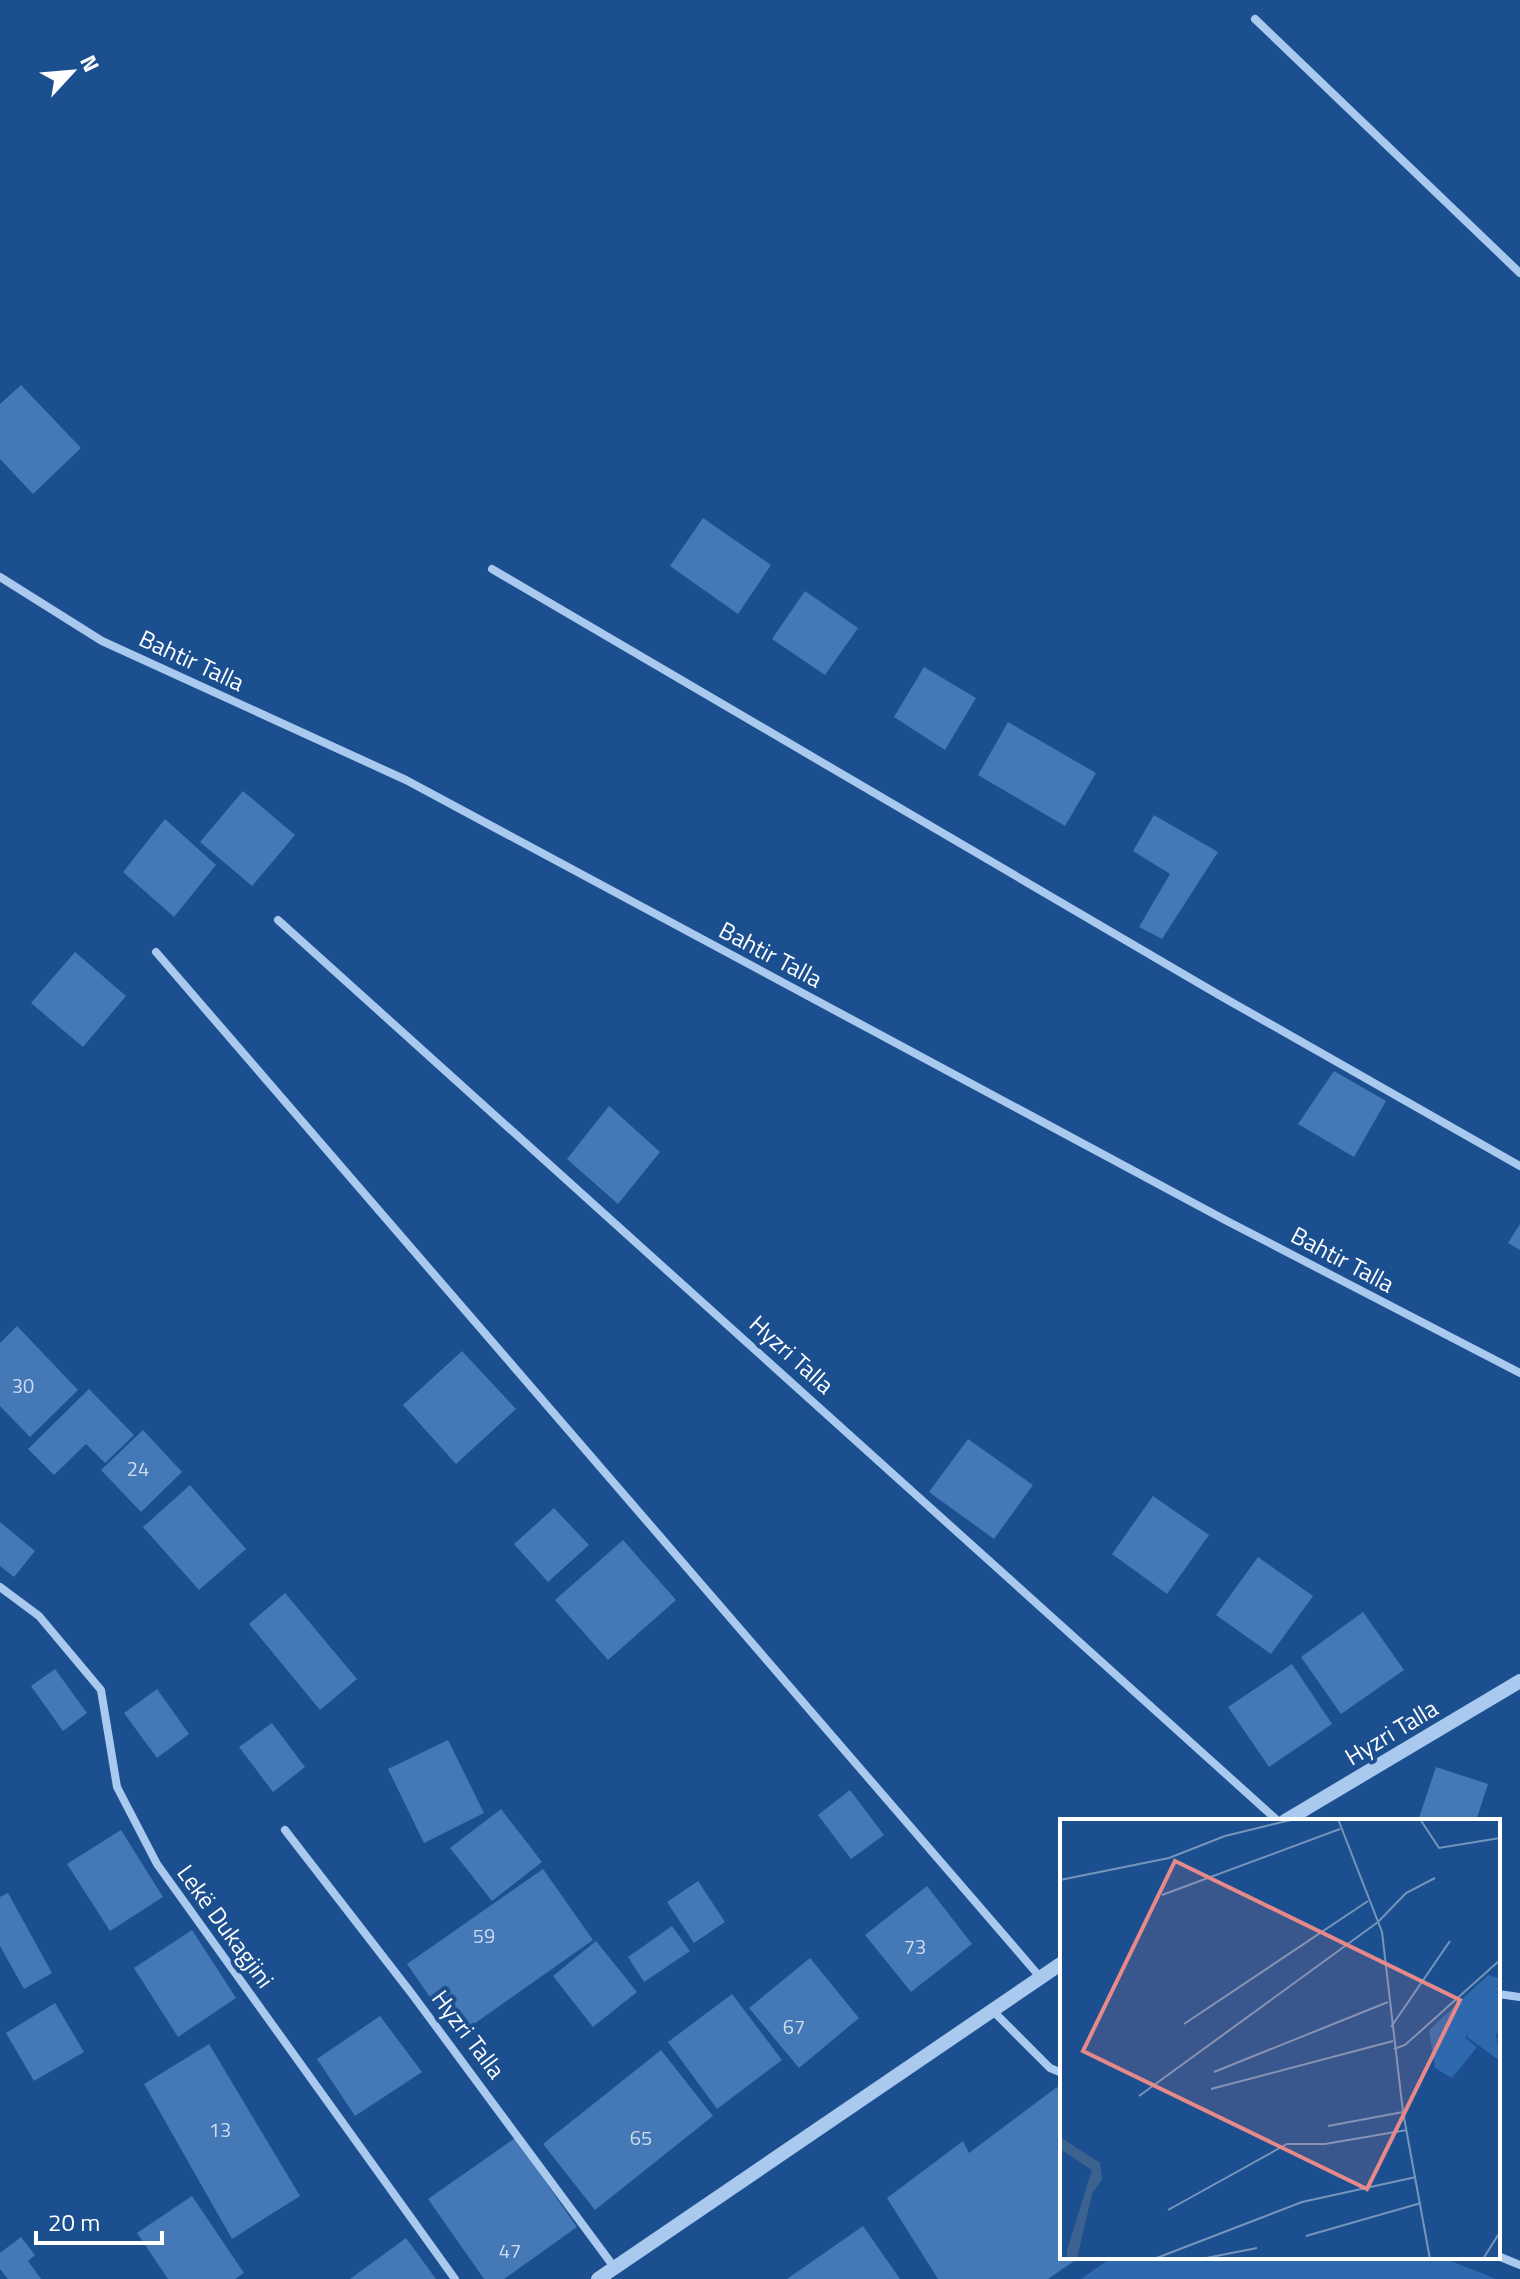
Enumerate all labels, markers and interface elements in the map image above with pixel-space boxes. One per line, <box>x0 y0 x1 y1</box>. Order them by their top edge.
north arrow <box>32 32 112 112</box>
text: N <box>71 49 109 78</box>
street label: Bahtir Talla <box>133 620 251 700</box>
street label: Bahtir Talla <box>713 912 829 996</box>
street label: Bahtir Talla <box>1285 1217 1401 1301</box>
street label: Hyzri Talla <box>742 1306 842 1402</box>
house number: 30 <box>12 1370 34 1401</box>
house number: 24 <box>127 1453 149 1484</box>
street label: Hyzri Talla <box>1338 1690 1444 1774</box>
inset map <box>1060 1819 1500 2259</box>
street label: Lekë Dukagjini <box>169 1857 283 1995</box>
house number: 59 <box>473 1920 495 1951</box>
house number: 73 <box>904 1931 926 1962</box>
street label: Hyzri Talla <box>424 1982 514 2086</box>
house number: 67 <box>783 2011 805 2042</box>
house number: 13 <box>209 2114 231 2145</box>
house number: 65 <box>630 2122 652 2153</box>
scale bar <box>36 2195 162 2245</box>
text: 20 m <box>48 2204 100 2240</box>
house number: 47 <box>499 2235 521 2266</box>

